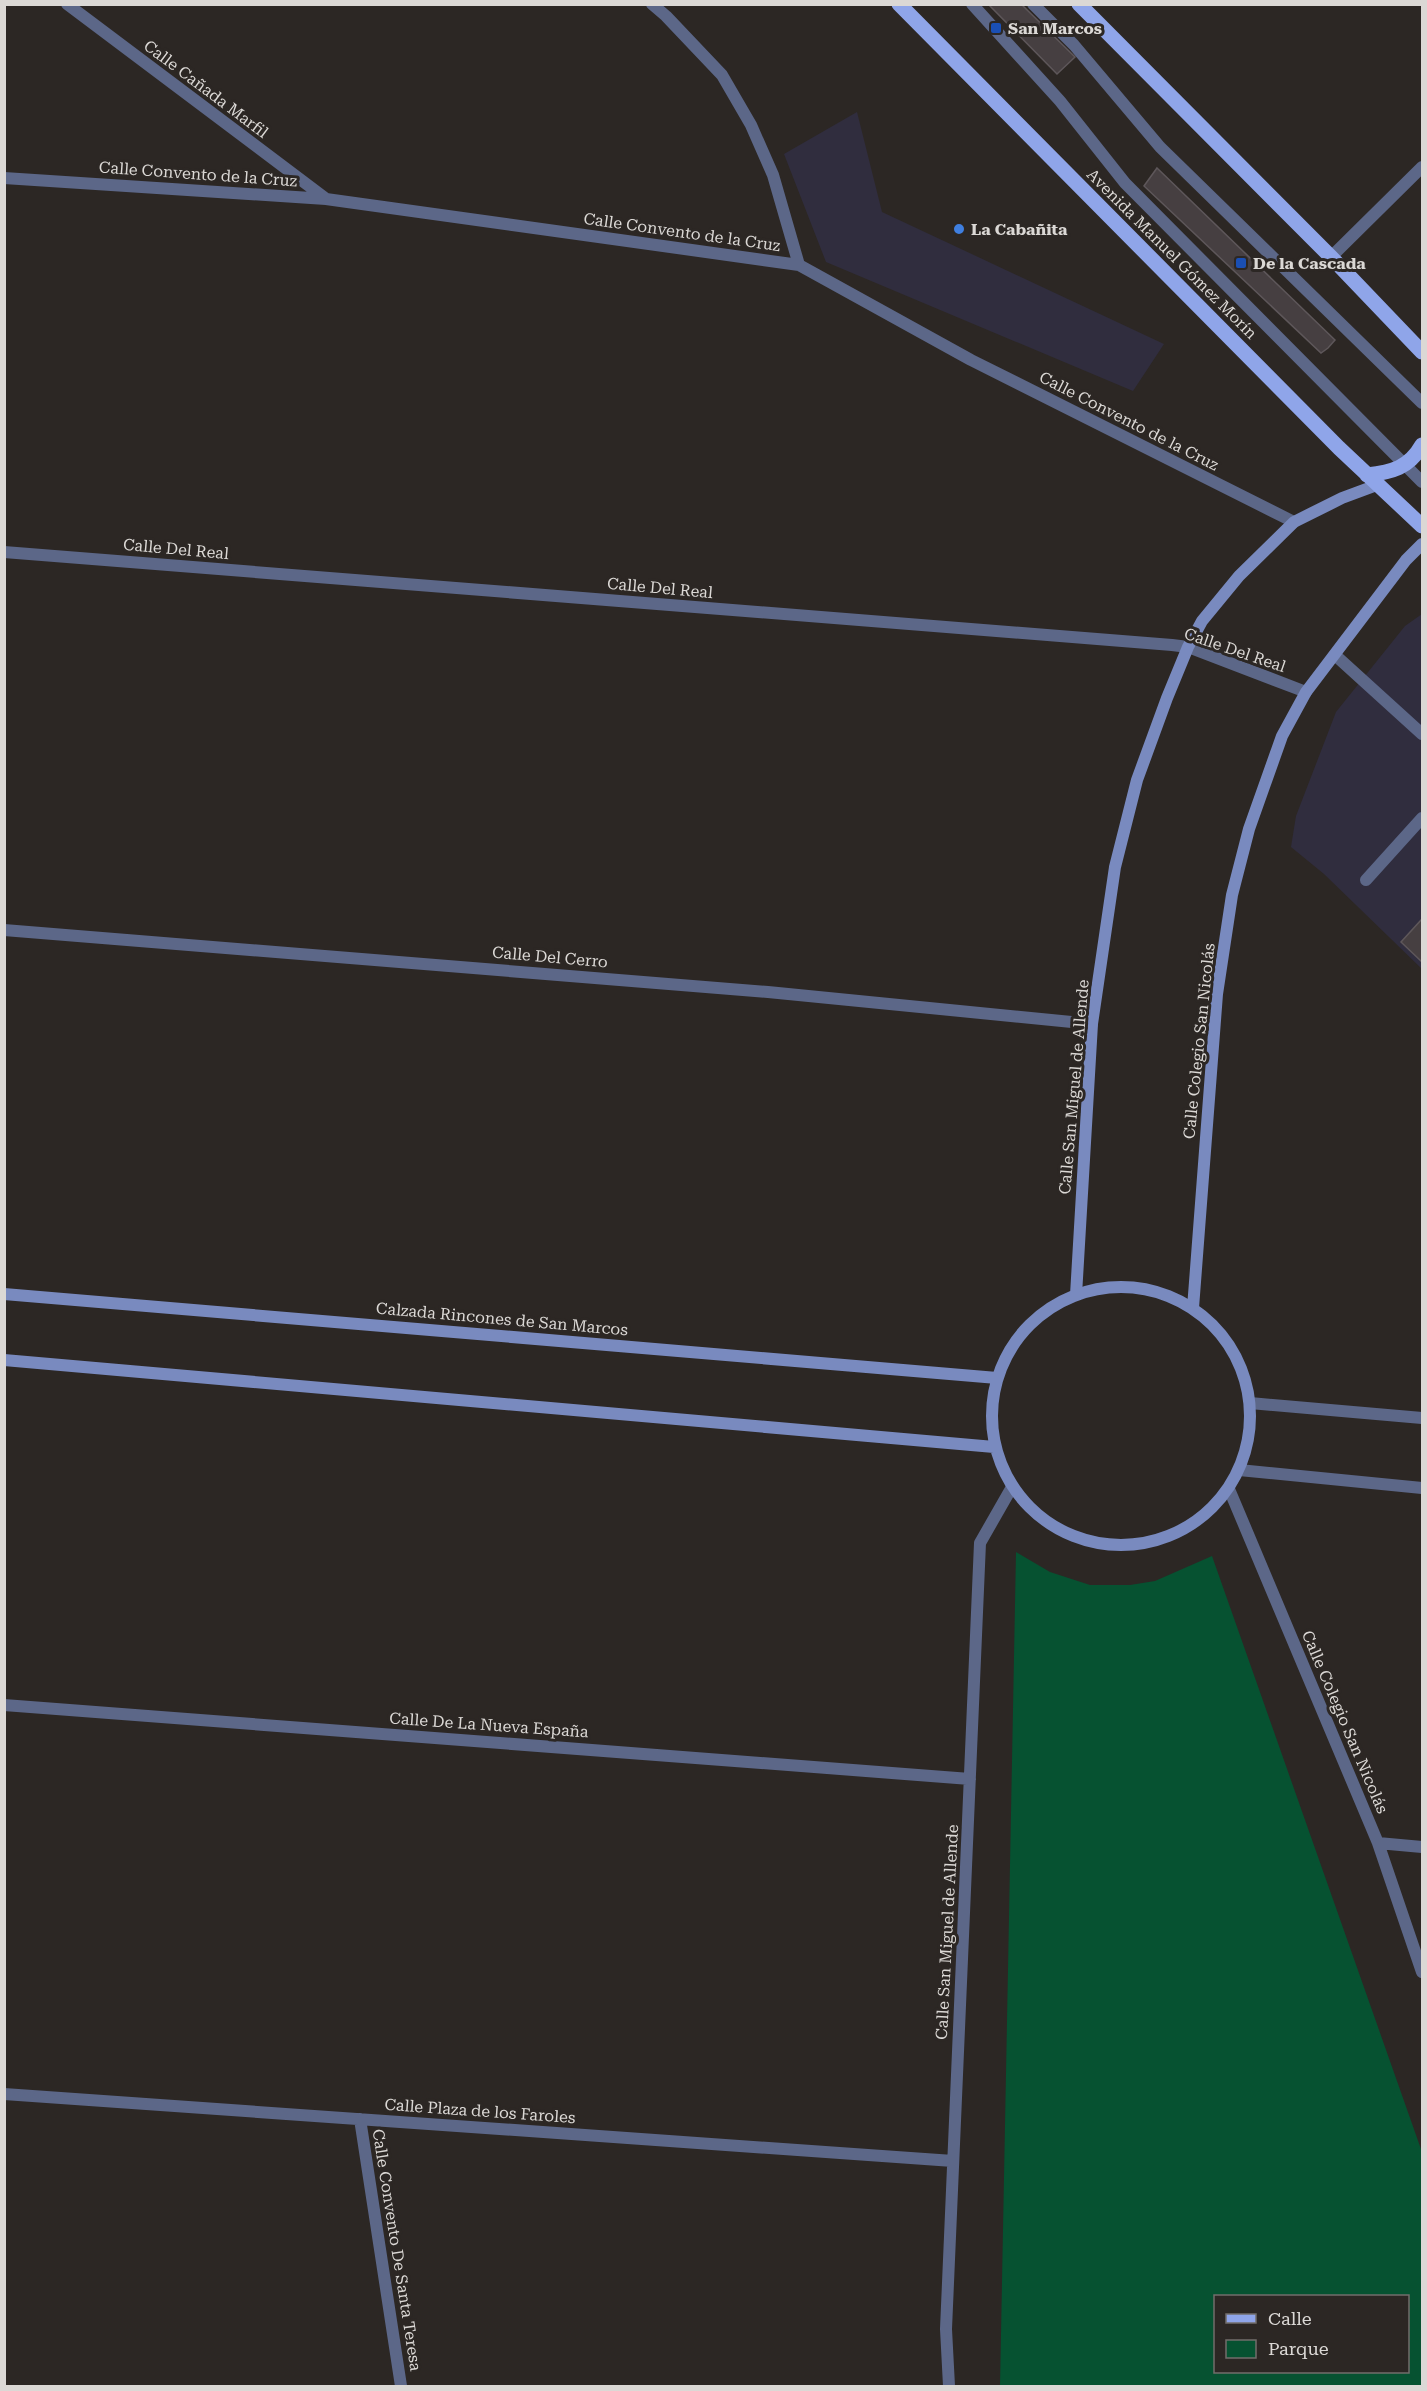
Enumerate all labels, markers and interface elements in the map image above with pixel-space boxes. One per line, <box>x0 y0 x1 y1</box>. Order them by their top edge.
place label: San Marcos <box>1008 19 1102 38</box>
marker: San Marcos <box>989 21 1003 35</box>
street label: Calle Cañada Marfil <box>140 36 272 142</box>
street label: Calle Convento de la Cruz <box>98 158 298 190</box>
street label: Avenida Manuel Gómez Morín <box>1083 165 1261 343</box>
street label: Calle Convento de la Cruz <box>582 209 782 255</box>
place label: La Cabañita <box>971 220 1068 239</box>
marker: La Cabañita <box>952 222 966 236</box>
place label: De la Cascada <box>1253 254 1366 273</box>
marker: De la Cascada <box>1234 256 1248 270</box>
street label: Calle Convento de la Cruz <box>1036 367 1222 475</box>
street label: Calle Del Real <box>122 535 230 563</box>
street label: Calle Del Real <box>606 574 714 602</box>
street label: Calle Del Real <box>1182 624 1288 676</box>
street label: Calle Del Cerro <box>491 942 609 972</box>
street label: Calle Colegio San Nicolás <box>1179 942 1219 1140</box>
street label: Calle San Miguel de Allende <box>1055 979 1093 1195</box>
street label: Calzada Rincones de San Marcos <box>375 1299 629 1340</box>
street label: Calle Colegio San Nicolás <box>1298 1628 1392 1817</box>
street label: Calle De La Nueva España <box>389 1709 590 1741</box>
street label: Calle San Miguel de Allende <box>932 1824 962 2040</box>
street label: Calle Plaza de los Faroles <box>384 2095 577 2127</box>
street label: Calle Convento De Santa Teresa <box>368 2128 426 2373</box>
legend <box>1214 2295 1409 2373</box>
text: Calle <box>1268 2308 1312 2329</box>
text: Parque <box>1268 2338 1329 2359</box>

